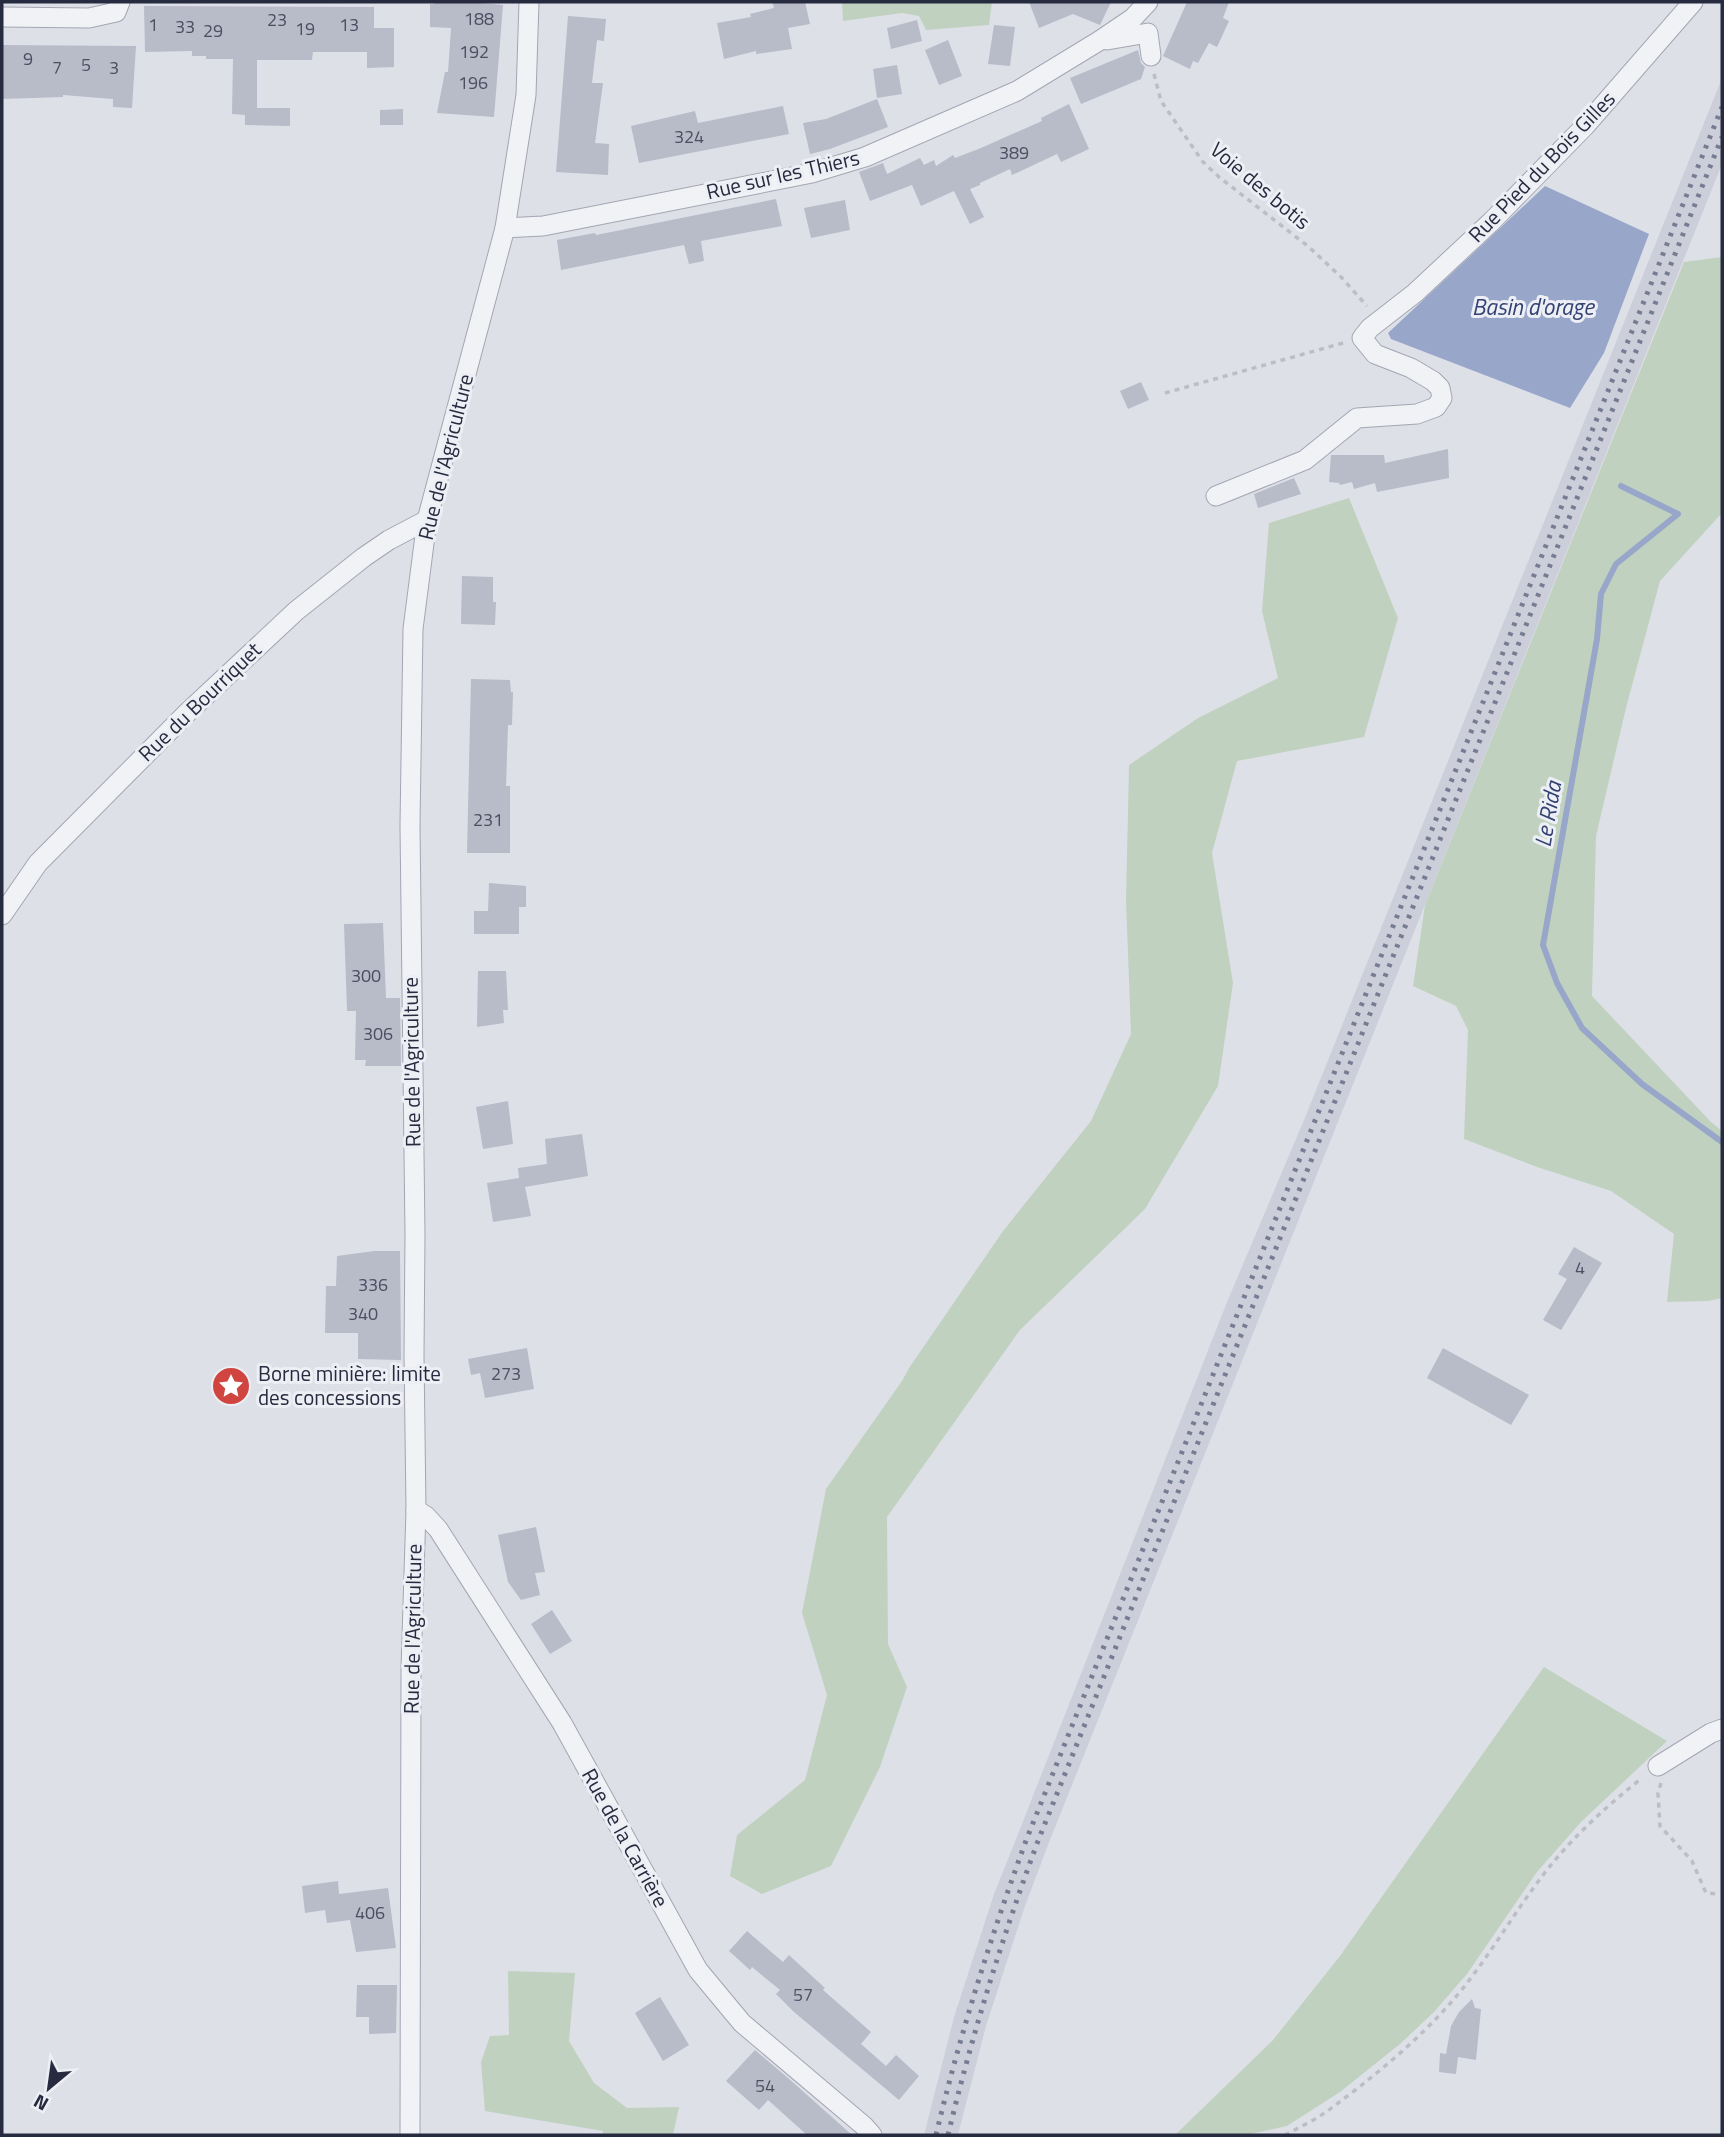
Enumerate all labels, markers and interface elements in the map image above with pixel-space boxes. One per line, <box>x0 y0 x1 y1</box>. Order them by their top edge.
house number: 188 <box>464 5 494 32</box>
house number: 23 <box>267 6 287 33</box>
house number: 1 <box>148 11 158 38</box>
house number: 13 <box>339 11 359 38</box>
house number: 33 <box>175 13 195 40</box>
house number: 19 <box>295 15 315 42</box>
house number: 29 <box>203 17 223 44</box>
house number: 192 <box>459 38 489 65</box>
house number: 9 <box>23 45 33 72</box>
house number: 5 <box>81 51 91 78</box>
house number: 7 <box>52 54 62 81</box>
house number: 3 <box>109 54 119 81</box>
house number: 196 <box>458 69 488 96</box>
street label: Rue Pied du Bois Gilles <box>1460 83 1622 249</box>
house number: 324 <box>674 123 704 150</box>
street label: Voie des botis <box>1203 134 1318 237</box>
house number: 389 <box>999 139 1029 166</box>
street label: Rue sur les Thiers <box>703 141 863 207</box>
water label: Basin d'orage <box>1472 289 1595 324</box>
street label: Rue de l'Agriculture <box>409 370 481 543</box>
street label: Rue du Bourriquet <box>130 634 269 769</box>
water label: Le Rida <box>1525 777 1571 849</box>
house number: 231 <box>473 806 503 833</box>
house number: 300 <box>351 962 381 989</box>
street label: Rue de l'Agriculture <box>394 977 428 1147</box>
house number: 306 <box>363 1020 393 1047</box>
house number: 4 <box>1575 1254 1585 1281</box>
house number: 336 <box>358 1271 388 1298</box>
house number: 340 <box>348 1300 378 1327</box>
place label: Borne minière: limite des concessions <box>258 1357 441 1413</box>
house number: 273 <box>491 1360 521 1387</box>
place icon: Borne minière: limite des concessions <box>210 1365 252 1407</box>
street label: Rue de l'Agriculture <box>395 1544 429 1714</box>
street label: Rue de la Carrière <box>574 1762 677 1913</box>
house number: 406 <box>355 1899 385 1926</box>
house number: 57 <box>793 1981 813 2008</box>
north arrow <box>14 2053 84 2123</box>
house number: 54 <box>755 2072 775 2099</box>
text: N <box>28 2087 53 2119</box>

